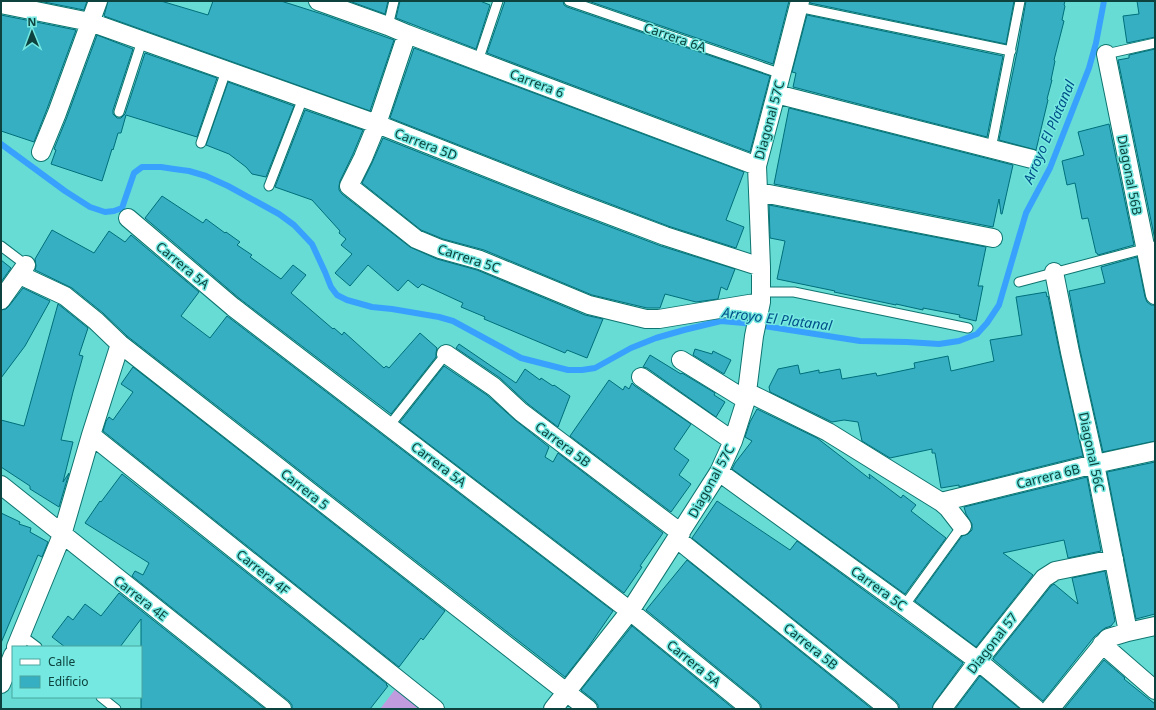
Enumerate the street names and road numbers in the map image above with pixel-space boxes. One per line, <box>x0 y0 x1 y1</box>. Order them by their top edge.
street label: Carrera 6A <box>641 18 709 56</box>
street label: Carrera 6 <box>507 64 567 102</box>
street label: Diagonal 57C <box>750 78 788 162</box>
street label: Carrera 5D <box>392 124 460 164</box>
street label: Diagonal 56B <box>1113 133 1147 217</box>
street label: Carrera 5A <box>152 237 214 293</box>
street label: Carrera 5C <box>435 239 503 277</box>
street label: Diagonal 56C <box>1075 410 1109 494</box>
street label: Carrera 5B <box>532 417 594 471</box>
street label: Carrera 5A <box>408 437 471 491</box>
street label: Diagonal 57C <box>683 441 739 521</box>
street label: Carrera 6B <box>1014 459 1082 493</box>
street label: Carrera 5 <box>277 465 333 513</box>
street label: Carrera 4F <box>233 545 293 599</box>
street label: Carrera 5C <box>848 562 910 614</box>
street label: Carrera 4E <box>110 571 172 625</box>
street label: Diagonal 57 <box>962 609 1022 677</box>
street label: Carrera 5B <box>780 619 842 673</box>
street label: Carrera 5A <box>663 636 725 691</box>

